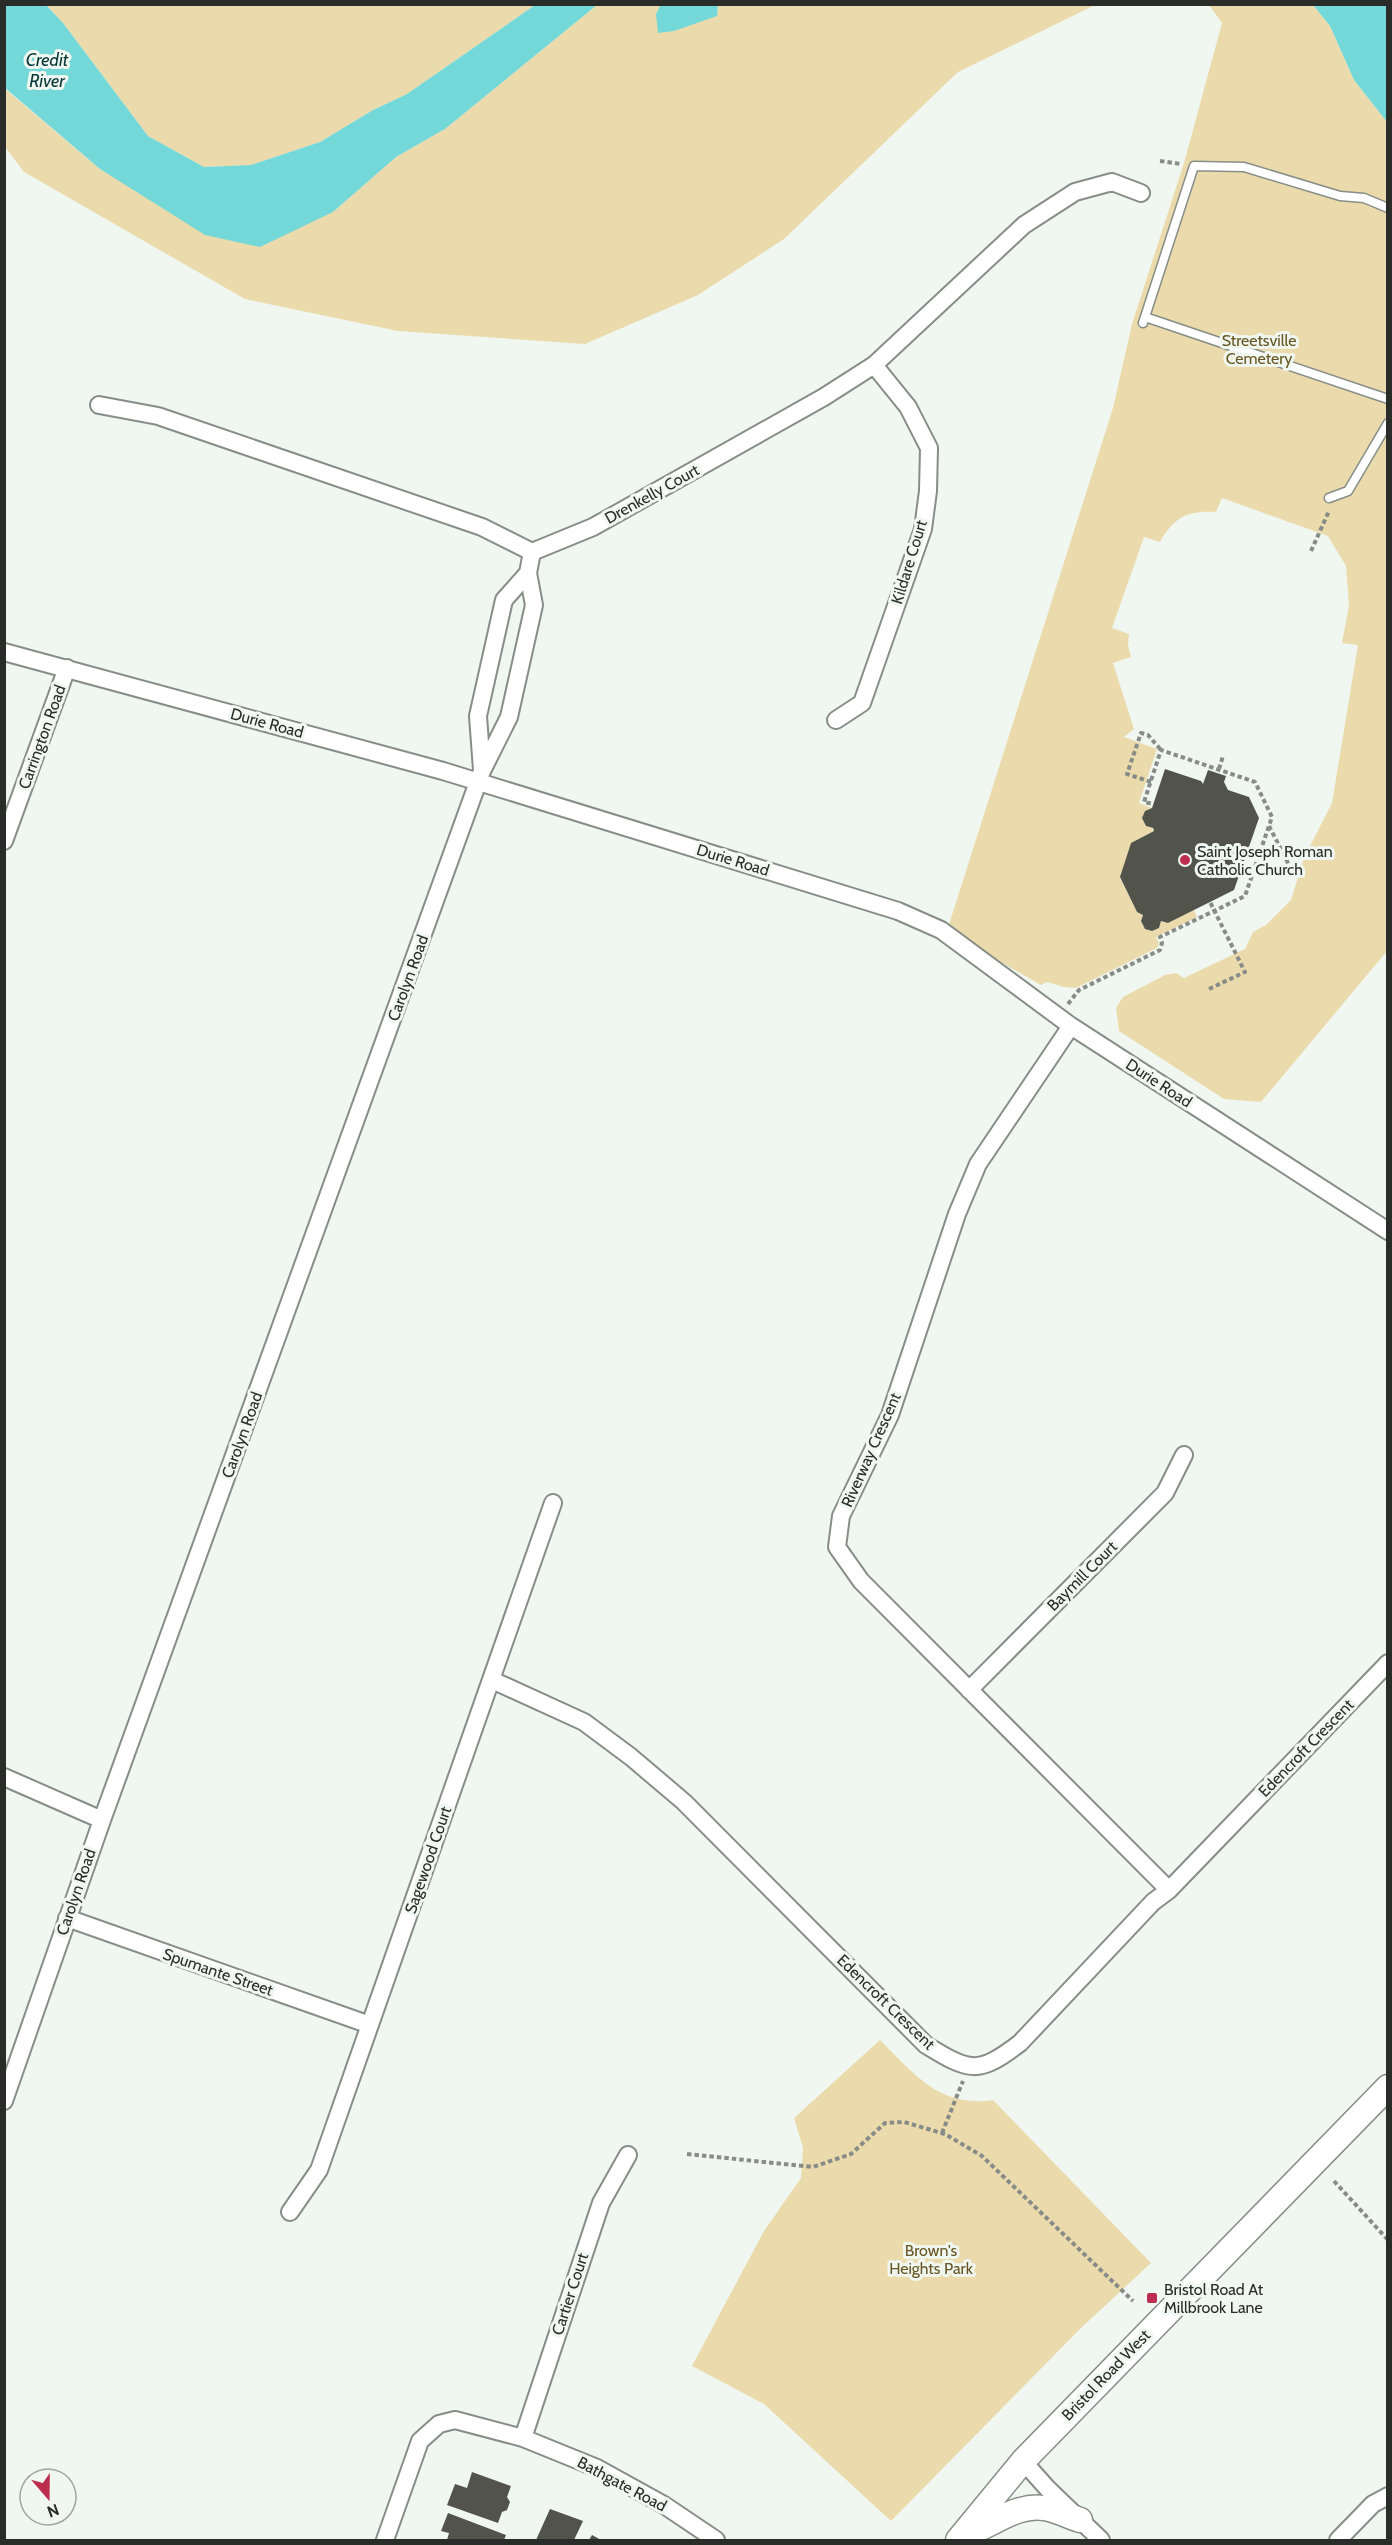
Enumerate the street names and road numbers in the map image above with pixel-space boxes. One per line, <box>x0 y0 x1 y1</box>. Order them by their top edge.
street label: Drenkelly Court <box>602 460 703 528</box>
street label: Kildare Court <box>887 517 931 606</box>
street label: Carrington Road <box>14 682 70 792</box>
street label: Durie Road <box>228 704 306 742</box>
street label: Durie Road <box>694 840 772 880</box>
street label: Carolyn Road <box>384 932 432 1024</box>
street label: Durie Road <box>1122 1055 1196 1111</box>
street label: Carolyn Road <box>218 1389 266 1481</box>
street label: Riverway Crescent <box>837 1389 905 1510</box>
street label: Baymill Court <box>1043 1537 1121 1615</box>
street label: Edencroft Crescent <box>1254 1695 1358 1801</box>
street label: Sagewood Court <box>401 1803 455 1916</box>
street label: Carolyn Road <box>52 1846 100 1938</box>
street label: Spumante Street <box>160 1944 276 2000</box>
street label: Edencroft Crescent <box>833 1950 939 2054</box>
street label: Cartier Court <box>548 2250 592 2338</box>
street label: Bristol Road West <box>1058 2325 1155 2424</box>
street label: Bathgate Road <box>574 2453 670 2515</box>

